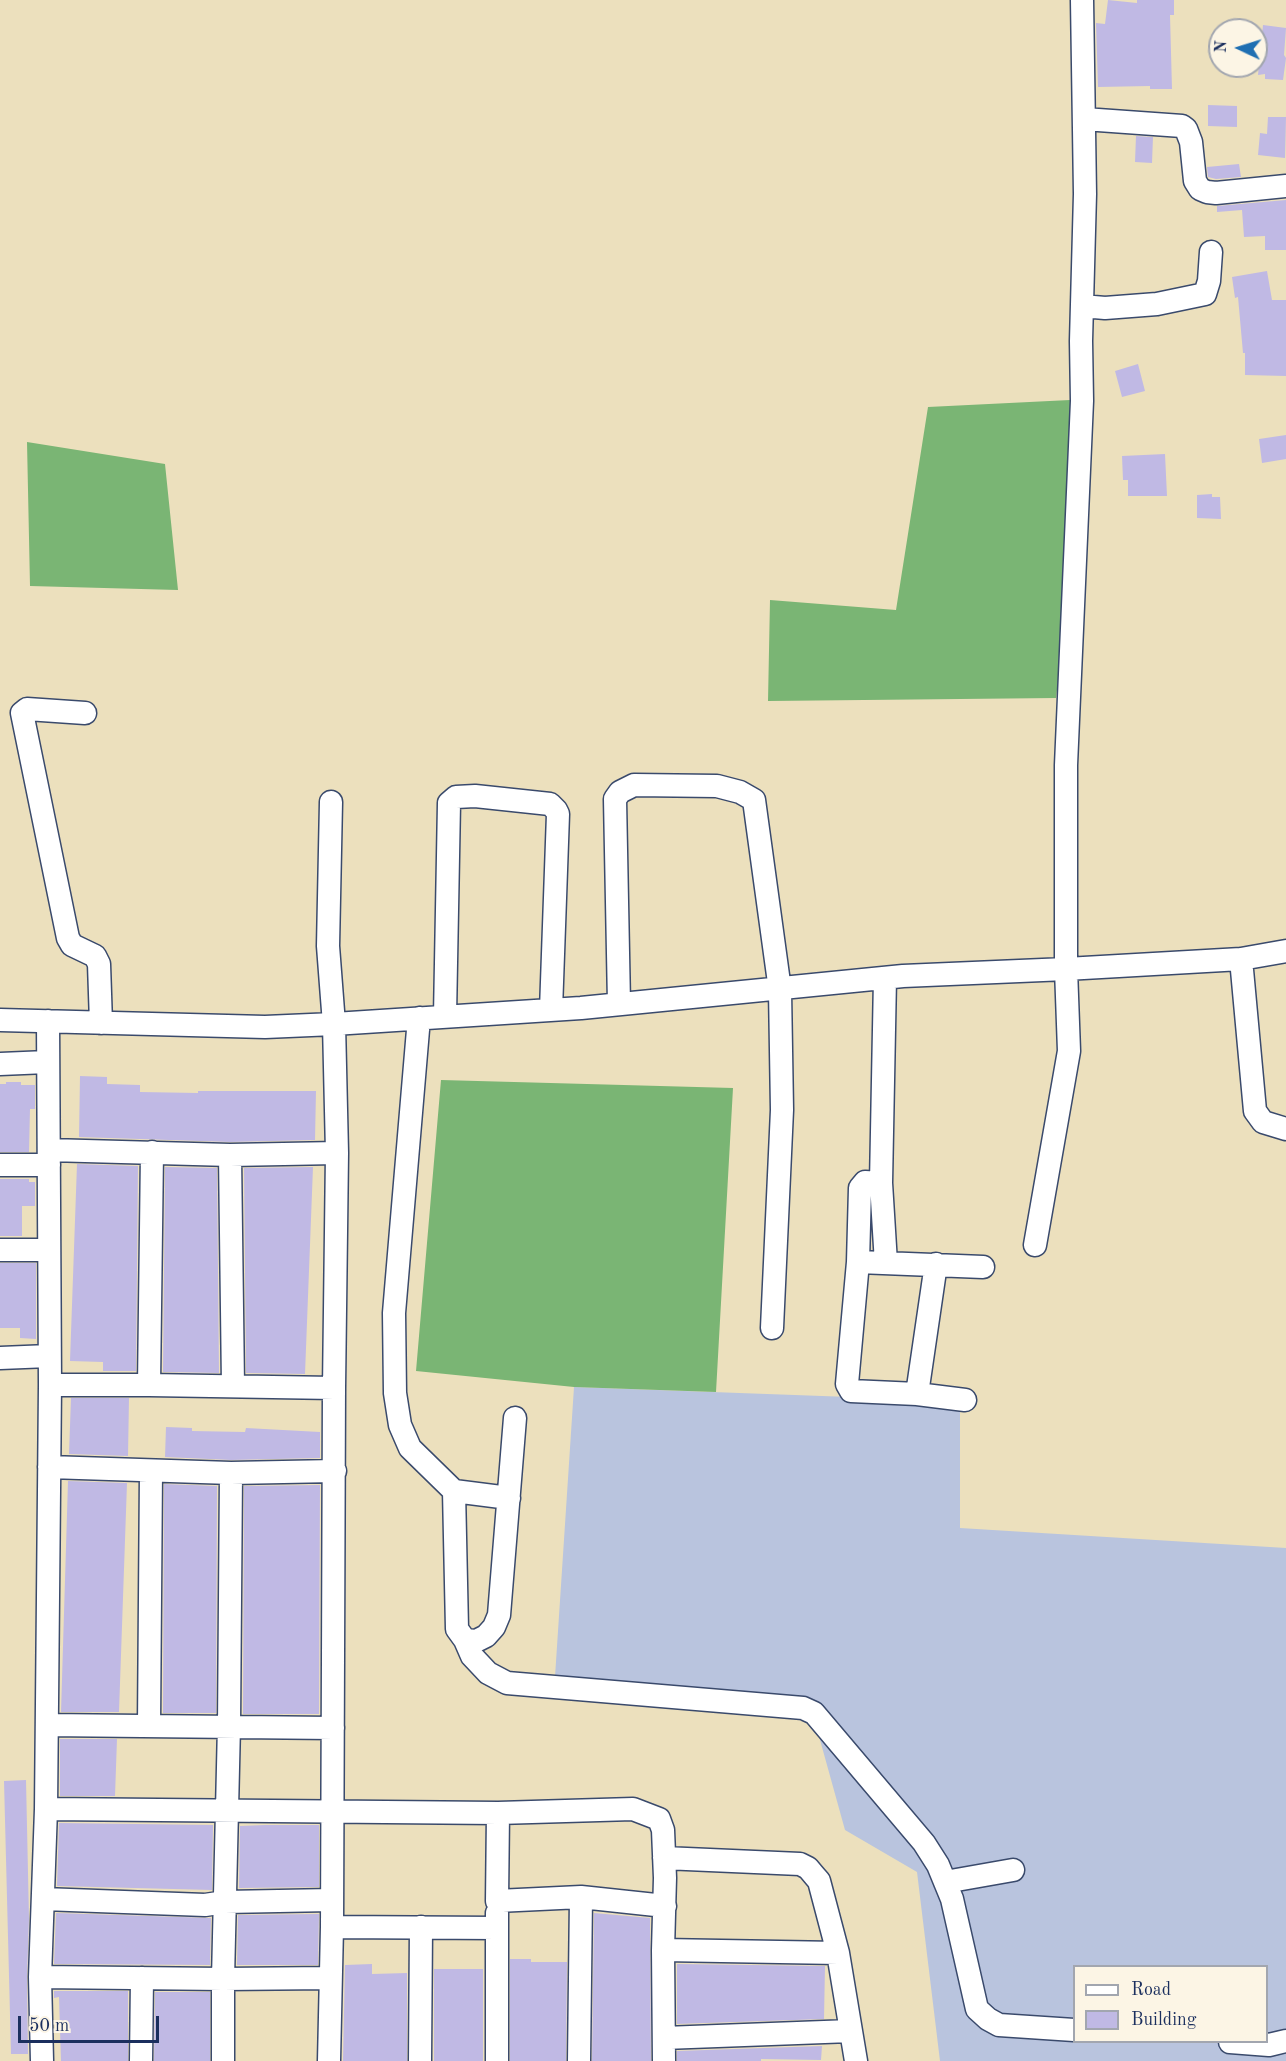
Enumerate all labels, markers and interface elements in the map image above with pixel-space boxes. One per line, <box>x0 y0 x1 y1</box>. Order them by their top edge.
north arrow <box>1208 18 1268 78</box>
text: N <box>1214 40 1230 54</box>
legend <box>1073 1965 1268 2043</box>
text: Road <box>1131 1981 1171 1999</box>
scale bar <box>21 2004 162 2042</box>
text: Building <box>1131 2011 1196 2029</box>
text: 50 m <box>29 2017 69 2035</box>

